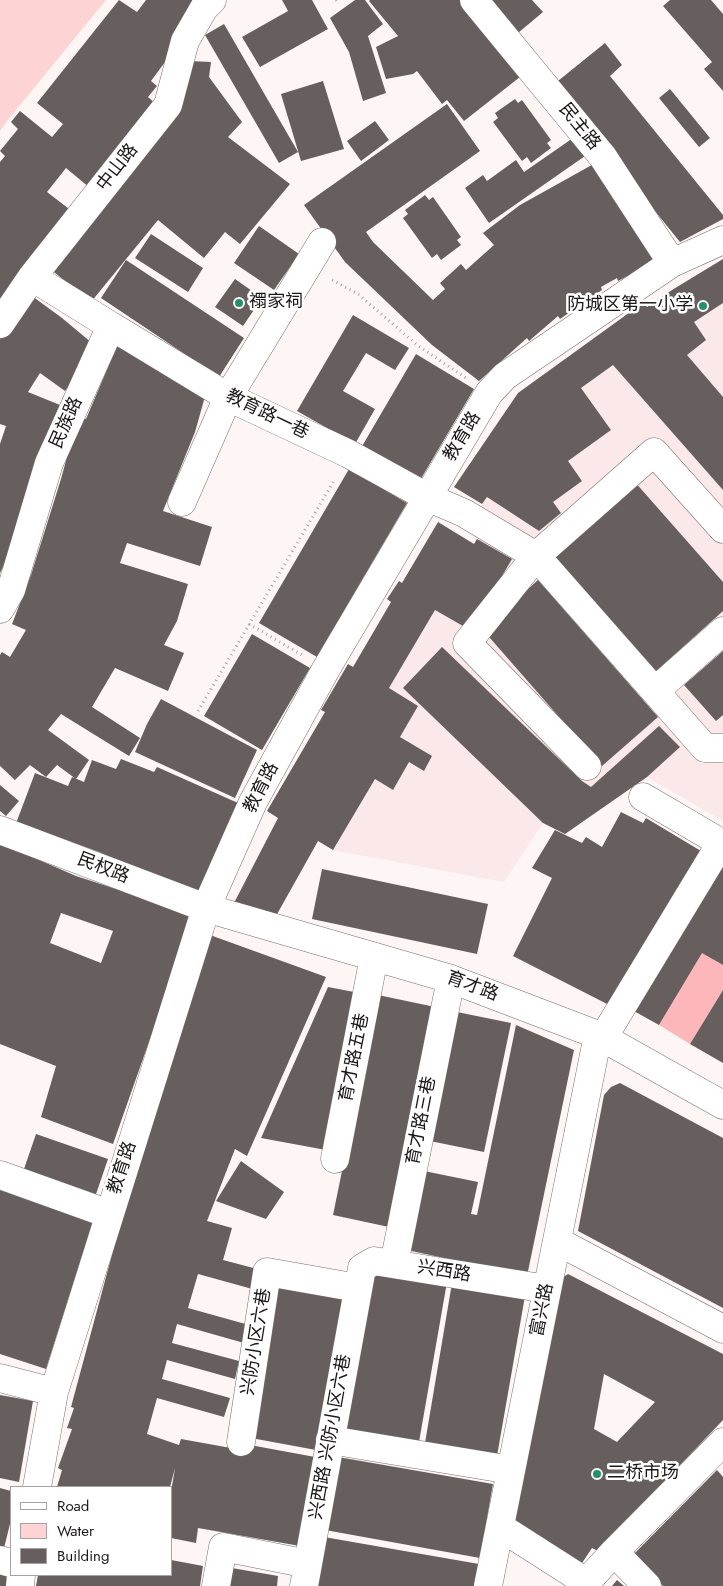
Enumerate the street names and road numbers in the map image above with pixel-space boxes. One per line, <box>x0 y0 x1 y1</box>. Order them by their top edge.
street label: 民主路 <box>554 99 604 155</box>
street label: 中山路 <box>93 140 143 196</box>
street label: 教育路一巷 <box>222 386 312 444</box>
street label: 民族路 <box>46 394 88 452</box>
street label: 教育路 <box>440 408 486 466</box>
street label: 教育路 <box>240 759 284 817</box>
street label: 民权路 <box>74 849 132 889</box>
street label: 育才路 <box>443 968 501 1006</box>
street label: 育才路五巷 <box>336 1012 374 1104</box>
street label: 育才路三巷 <box>403 1075 441 1167</box>
street label: 教育路 <box>104 1139 142 1197</box>
street label: 兴西路 <box>416 1257 472 1287</box>
street label: 富兴路 <box>527 1281 559 1339</box>
street label: 兴防小区六巷 <box>238 1287 276 1397</box>
street label: 兴西路 兴防小区六巷 <box>306 1353 356 1521</box>

